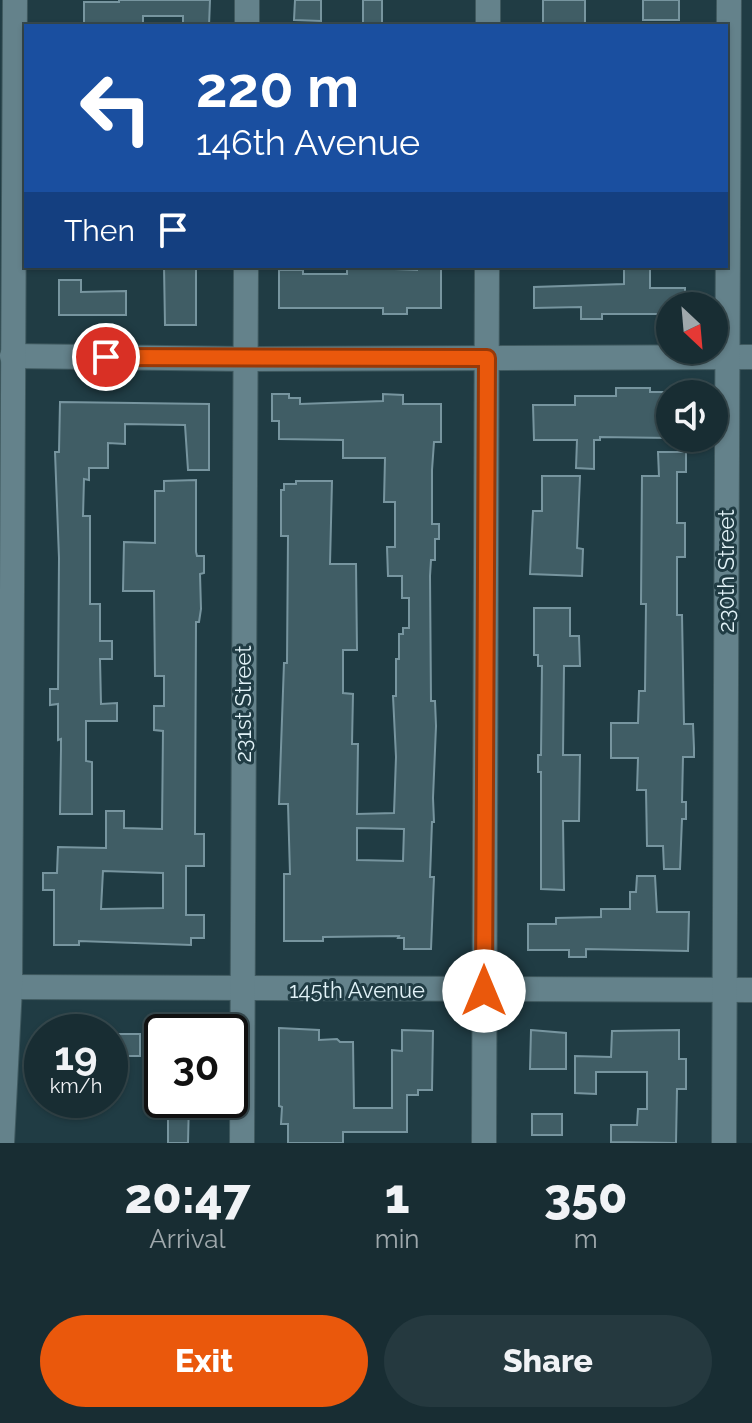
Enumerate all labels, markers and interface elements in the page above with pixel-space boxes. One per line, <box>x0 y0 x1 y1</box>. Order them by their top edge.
text: 220 m <box>196 54 359 120</box>
icon: left <box>64 56 168 160</box>
text: 146th Avenue <box>196 121 420 163</box>
icon: arrive <box>151 208 195 252</box>
text: Then <box>64 213 135 248</box>
north arrow <box>656 292 728 364</box>
map controls <box>656 292 728 452</box>
pin <box>72 323 140 391</box>
icon: arrive <box>84 335 128 379</box>
button: sound <box>656 380 728 452</box>
street label: 230th Street <box>713 509 739 633</box>
street label: 231st Street <box>230 645 256 763</box>
position arrow <box>442 949 526 1033</box>
street label: 145th Avenue <box>289 977 425 1003</box>
speed limit sign: 30 <box>144 1014 248 1118</box>
text: 19 <box>54 1032 98 1079</box>
text: km/h <box>50 1074 102 1098</box>
text: 20:47 <box>124 1168 250 1224</box>
text: 1 <box>385 1168 410 1224</box>
text: 350 <box>544 1168 628 1224</box>
text: Arrival <box>149 1224 226 1254</box>
text: min <box>375 1224 420 1254</box>
text: m <box>574 1224 598 1254</box>
button: Exit <box>40 1315 368 1407</box>
button: Share <box>384 1315 712 1407</box>

